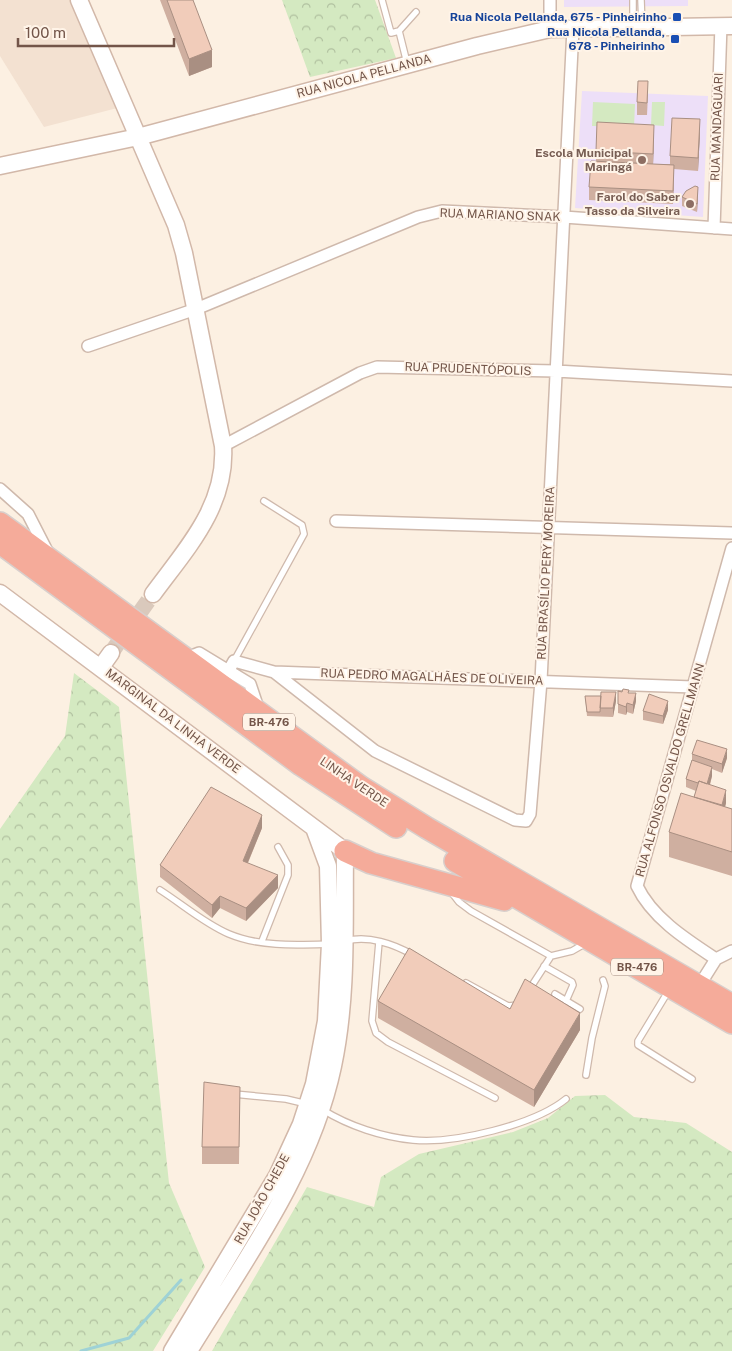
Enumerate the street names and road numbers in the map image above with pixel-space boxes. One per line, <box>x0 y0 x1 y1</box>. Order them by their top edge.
street label: RUA NICOLA PELLANDA <box>295 51 433 101</box>
street label: RUA MANDAGUARI <box>708 73 726 181</box>
street label: RUA MARIANO SNAK <box>439 206 561 224</box>
street label: RUA PRUDENTÓPOLIS <box>404 360 532 378</box>
street label: RUA BRASÍLIO PERY MOREIRA <box>534 485 558 660</box>
street label: RUA ALFONSO OSVALDO GRELLMANN <box>633 662 707 878</box>
street label: MARGINAL DA LINHA VERDE <box>103 666 243 776</box>
street label: RUA PEDRO MAGALHÃES DE OLIVEIRA <box>320 666 544 688</box>
road number: BR-476 <box>243 714 295 730</box>
street label: LINHA VERDE <box>317 754 391 810</box>
road number: BR-476 <box>611 959 663 976</box>
street label: RUA JOÃO CHEDE <box>231 1151 293 1247</box>

